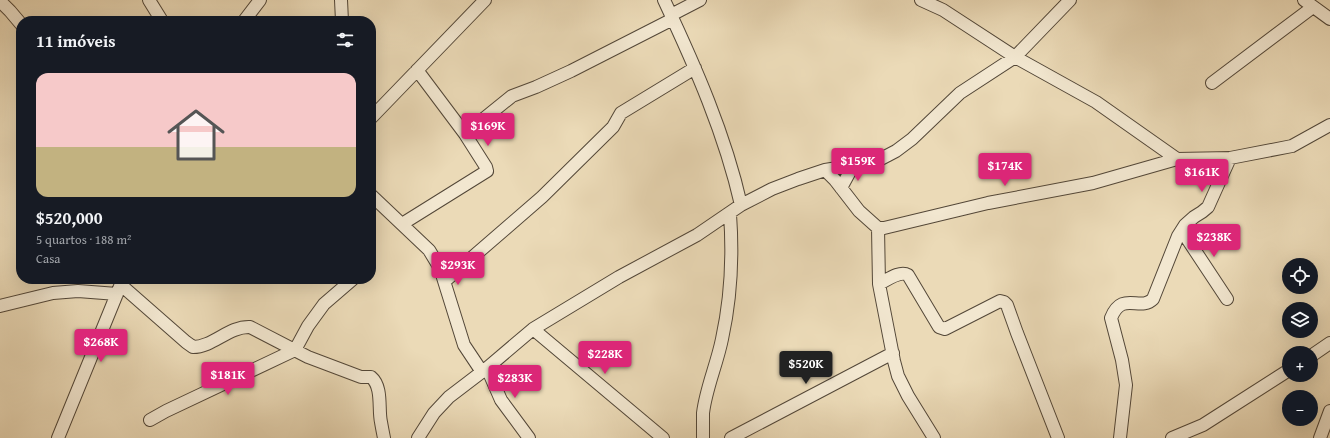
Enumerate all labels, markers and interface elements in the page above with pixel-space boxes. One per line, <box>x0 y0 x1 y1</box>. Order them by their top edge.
text: 11 imóveis <box>36 28 115 53</box>
icon: filters <box>334 29 356 51</box>
icon: home <box>160 99 232 171</box>
pin: $169K <box>460 113 516 147</box>
text: $169K <box>470 116 506 135</box>
pin: $159K <box>830 148 886 182</box>
text: $159K <box>840 151 876 170</box>
pin: $174K <box>977 153 1033 187</box>
text: $174K <box>987 156 1023 175</box>
pin: $161K <box>1174 159 1230 193</box>
text: $161K <box>1184 162 1220 181</box>
text: $520,000 <box>36 205 102 230</box>
pin: $238K <box>1186 224 1242 258</box>
text: $238K <box>1196 227 1232 246</box>
text: 5 quartos · 188 m² <box>36 230 131 249</box>
text: Casa <box>36 249 61 268</box>
pin: $293K <box>430 252 486 286</box>
text: $293K <box>440 255 476 274</box>
map controls <box>1282 258 1318 426</box>
button: locate <box>1282 258 1318 294</box>
button: layers <box>1282 302 1318 338</box>
pin: $268K <box>73 329 129 363</box>
text: $268K <box>83 332 119 351</box>
pin: $228K <box>577 341 633 375</box>
text: $228K <box>587 344 623 363</box>
button: + <box>1282 346 1318 382</box>
pin: $520K <box>778 351 834 385</box>
text: $520K <box>788 354 824 373</box>
pin: $181K <box>200 362 256 396</box>
text: $181K <box>210 365 246 384</box>
pin: $283K <box>487 365 543 399</box>
text: $283K <box>497 368 533 387</box>
button: − <box>1282 390 1318 426</box>

